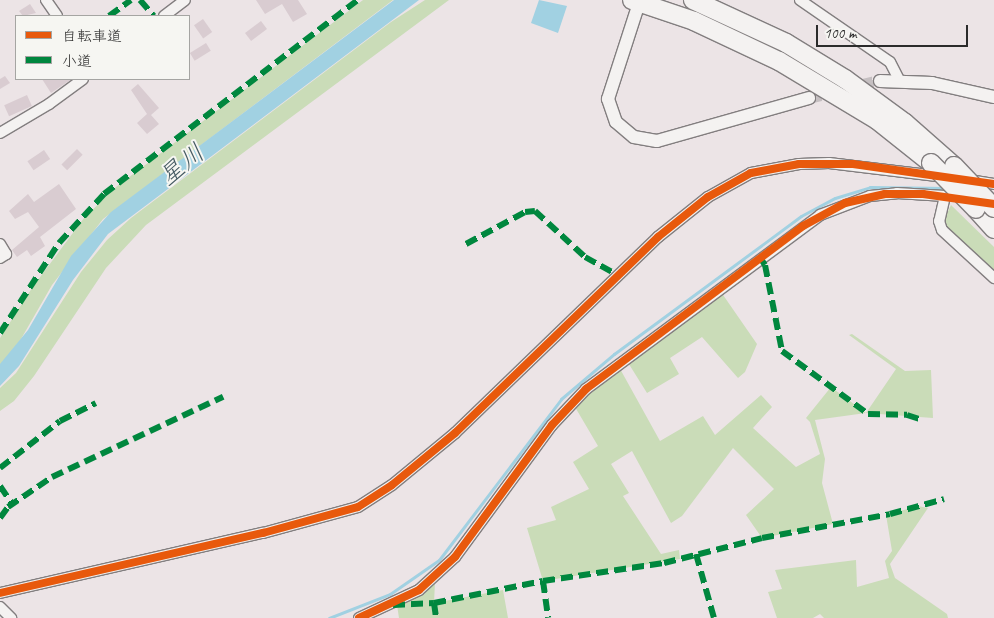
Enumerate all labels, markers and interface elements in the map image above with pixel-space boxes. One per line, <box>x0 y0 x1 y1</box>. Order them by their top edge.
legend <box>15 15 190 80</box>
scale bar <box>819 15 972 47</box>
text: 100 m <box>824 24 856 43</box>
text: 自転車道 <box>62 27 122 46</box>
text: 小道 <box>62 52 92 71</box>
water label: 星川 <box>153 138 211 192</box>

